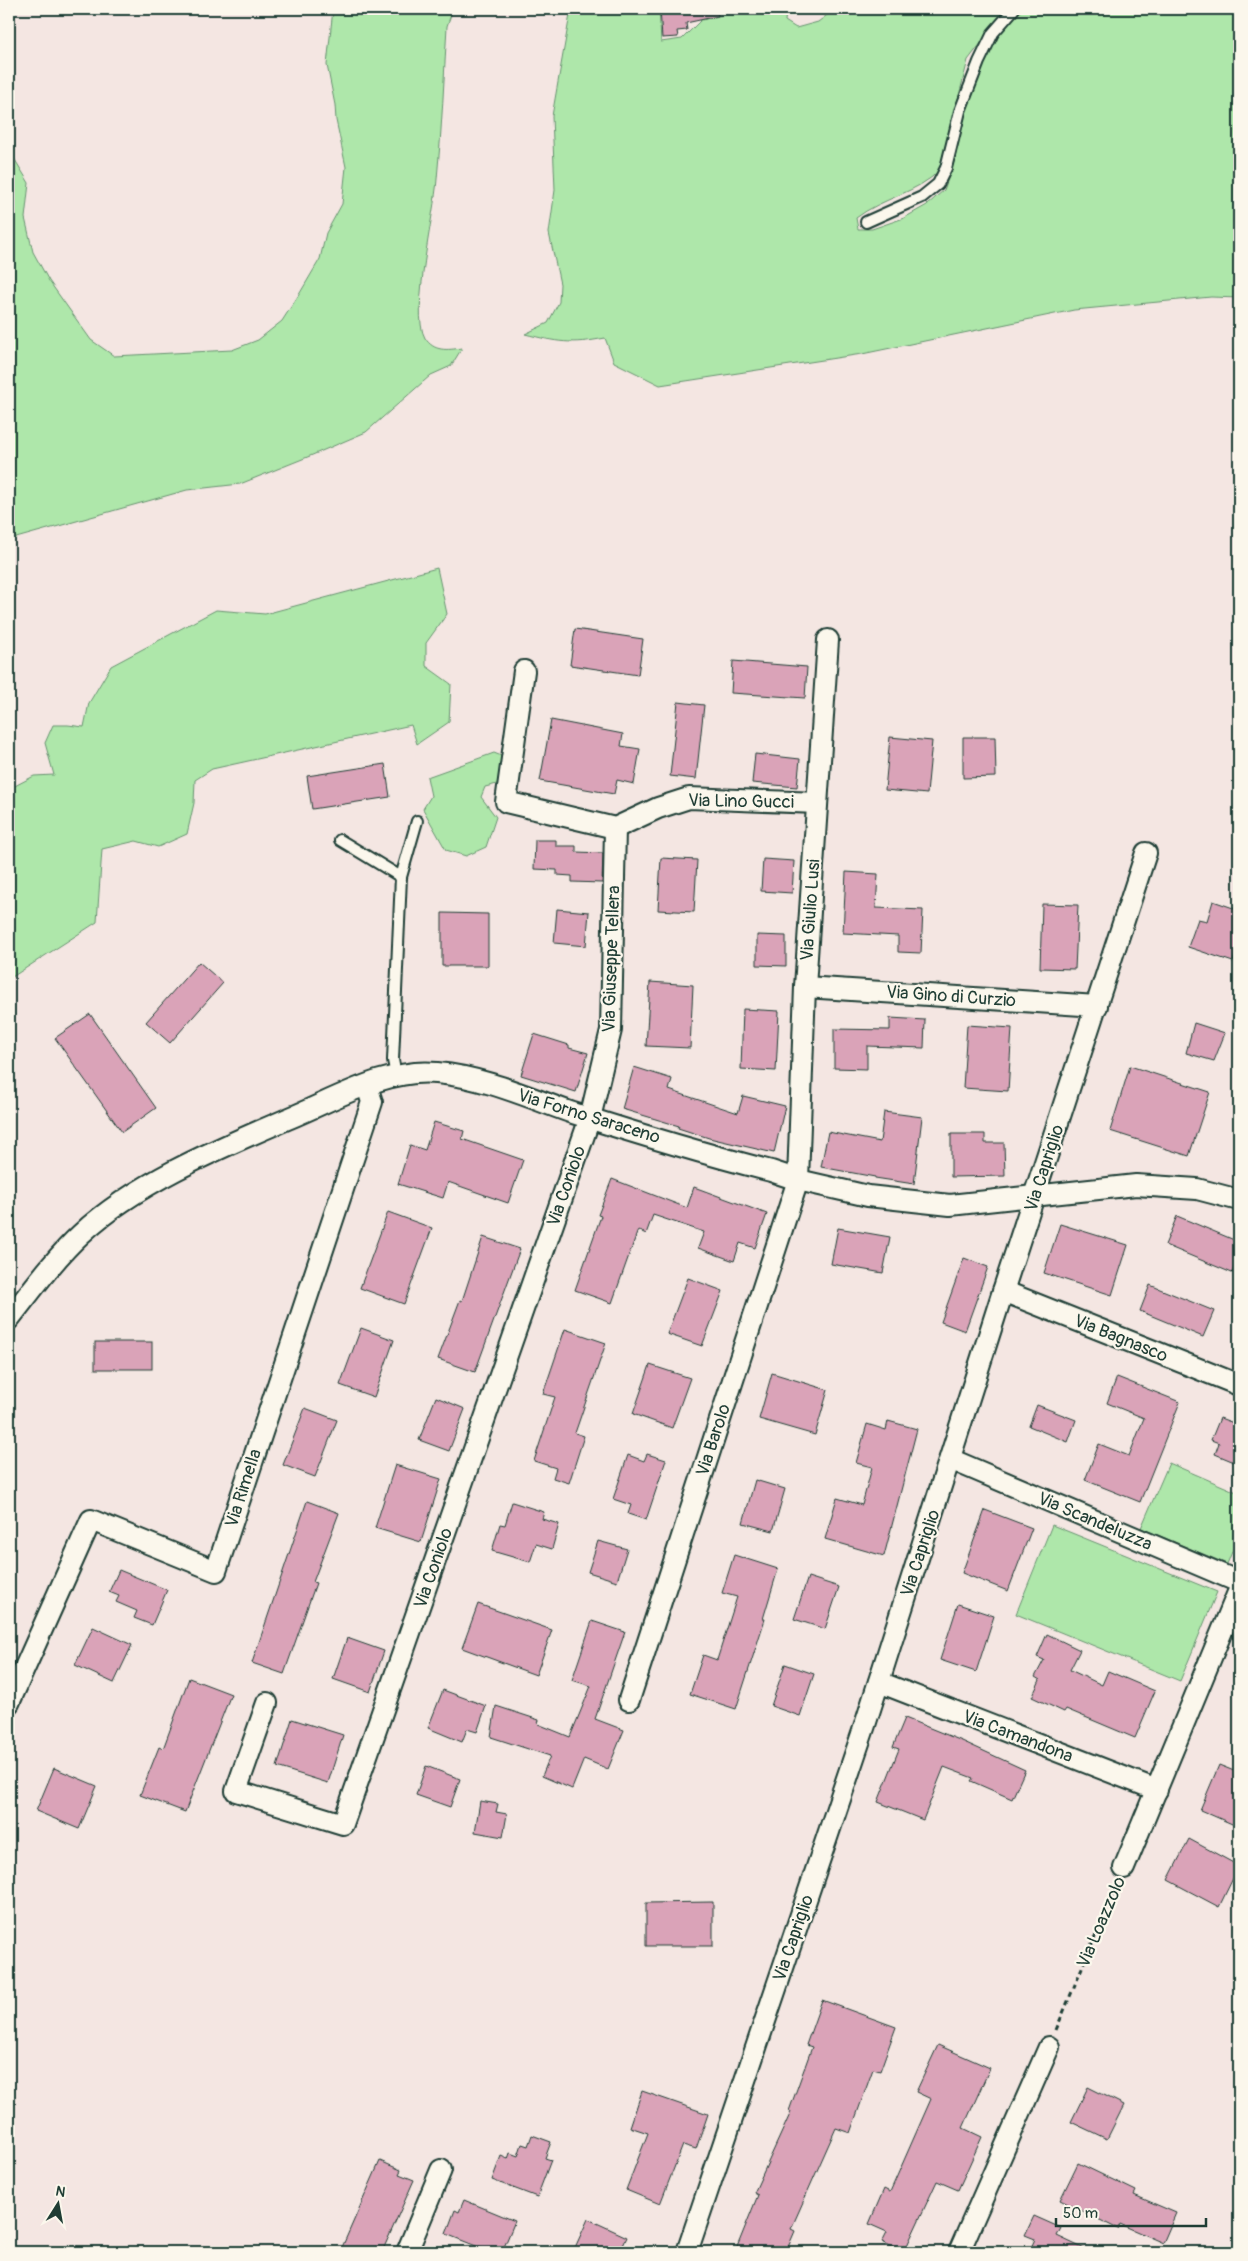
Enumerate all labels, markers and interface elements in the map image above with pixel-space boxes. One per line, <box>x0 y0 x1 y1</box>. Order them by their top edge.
street label: Via Lino Gucci <box>688 789 794 814</box>
street label: Via Giulio Lusi <box>795 858 826 962</box>
street label: Via Giuseppe Tellera <box>597 885 626 1033</box>
street label: Via Gino di Curzio <box>885 980 1017 1013</box>
street label: Via Forno Saraceno <box>515 1084 663 1149</box>
street label: Via Capriglio <box>1020 1121 1069 1215</box>
street label: Via Coniolo <box>542 1142 591 1230</box>
street label: Via Bagnasco <box>1070 1309 1171 1368</box>
street label: Via Barolo <box>691 1401 736 1479</box>
street label: Via Rimella <box>220 1446 267 1530</box>
street label: Via Scandeluzza <box>1034 1487 1156 1556</box>
street label: Via Capriglio <box>896 1506 945 1600</box>
street label: Via Coniolo <box>409 1524 458 1612</box>
street label: Via Camandona <box>959 1705 1076 1768</box>
street label: Via Loazzolo <box>1072 1873 1131 1971</box>
street label: Via Capriglio <box>768 1892 819 1984</box>
north arrow <box>32 2178 82 2228</box>
text: N <box>54 2182 67 2201</box>
scale bar <box>1056 2196 1206 2228</box>
text: 50 m <box>1063 2204 1098 2223</box>

